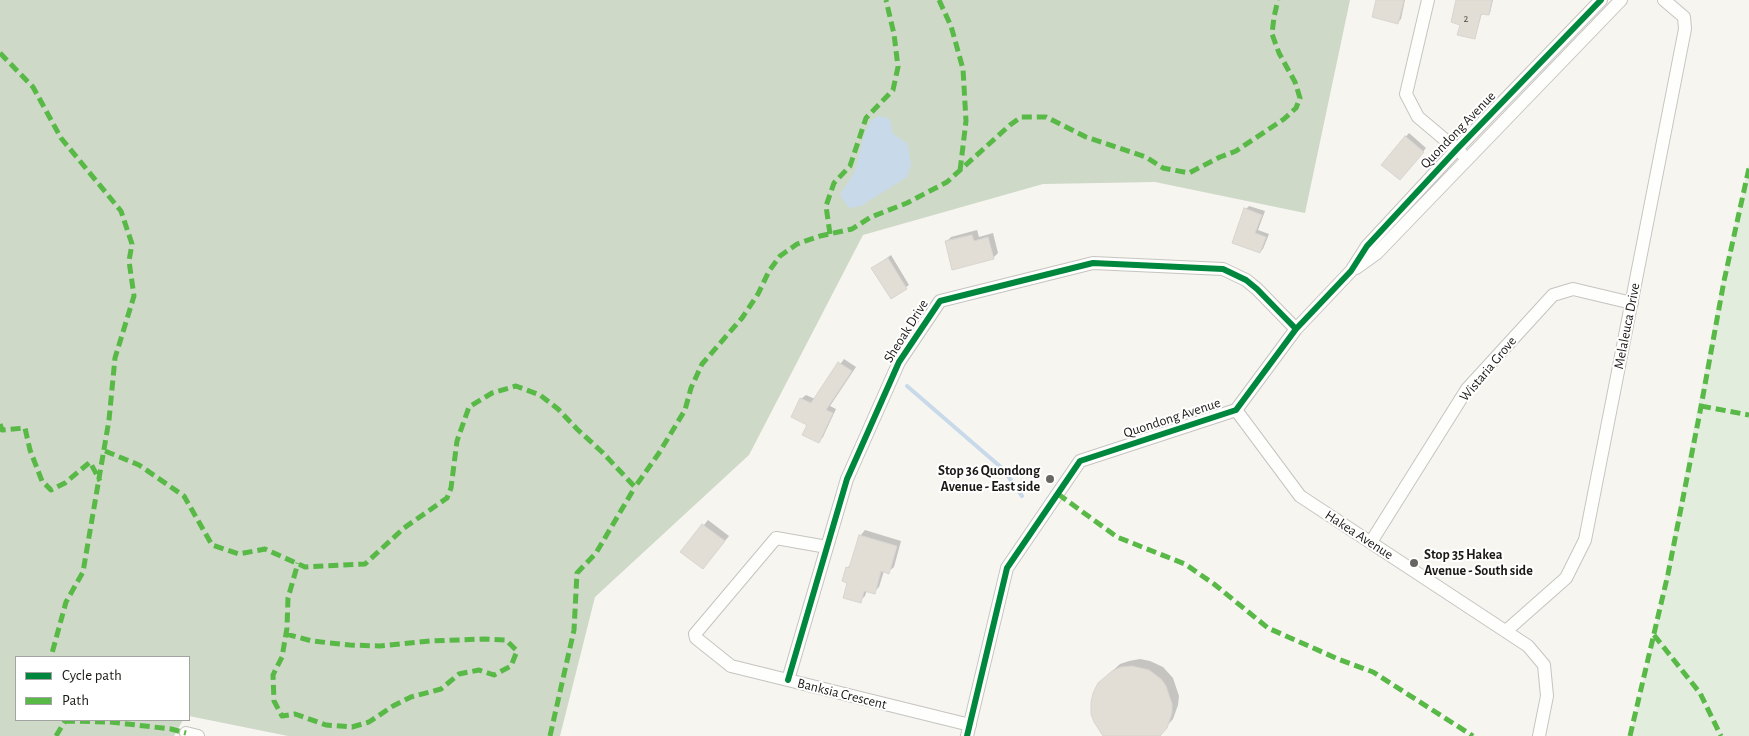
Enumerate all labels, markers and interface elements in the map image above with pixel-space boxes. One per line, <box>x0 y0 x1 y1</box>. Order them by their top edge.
house number: 2 <box>1463 12 1469 26</box>
street label: Quondong Avenue <box>1417 88 1499 172</box>
street label: Melaleuca Drive <box>1610 282 1644 370</box>
street label: Sheoak Drive <box>880 296 932 366</box>
street label: Wistaria Grove <box>1456 333 1520 405</box>
street label: Quondong Avenue <box>1121 394 1223 442</box>
place label: Stop 36 Quondong Avenue - East side <box>938 463 1040 496</box>
marker: Stop 36 Quondong Avenue - East side <box>1044 473 1056 485</box>
street label: Hakea Avenue <box>1322 507 1396 563</box>
place label: Stop 35 Hakea Avenue - South side <box>1424 547 1533 580</box>
marker: Stop 35 Hakea Avenue - South side <box>1408 557 1420 569</box>
legend <box>15 656 190 721</box>
text: Cycle path <box>62 668 122 683</box>
street label: Banksia Crescent <box>796 675 888 713</box>
text: Path <box>62 693 89 708</box>

